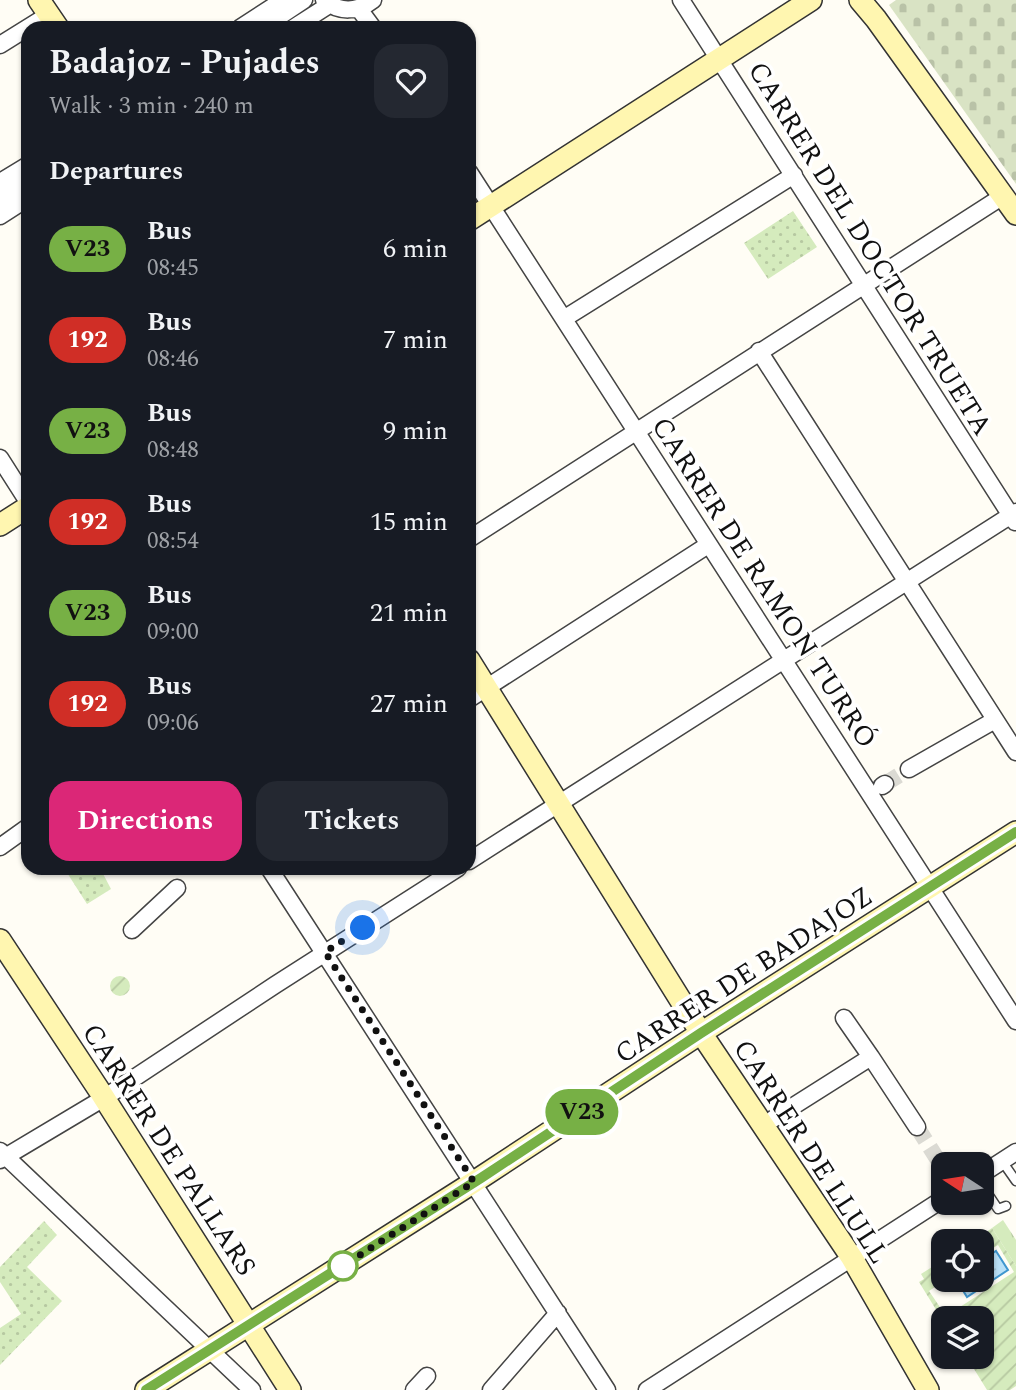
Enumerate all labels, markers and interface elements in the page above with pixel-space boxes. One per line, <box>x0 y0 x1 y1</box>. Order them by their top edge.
text: Badajoz - Pujades <box>49 38 320 88</box>
button: heart <box>374 44 448 118</box>
street label: CARRER DEL DOCTOR TRUETA <box>736 53 1003 444</box>
text: Walk · 3 min · 240 m <box>49 89 254 124</box>
text: Departures <box>49 151 183 191</box>
text: Bus <box>147 211 192 251</box>
text: 6 min <box>383 229 448 269</box>
text: V23 <box>65 231 110 267</box>
text: 08:45 <box>147 251 199 286</box>
text: Bus <box>147 302 192 342</box>
text: 7 min <box>383 320 448 360</box>
text: 192 <box>67 322 108 358</box>
text: 08:46 <box>147 342 199 377</box>
text: Bus <box>147 393 192 433</box>
street label: CARRER DE RAMON TURRÓ <box>640 408 887 757</box>
text: 9 min <box>383 411 448 451</box>
text: V23 <box>65 413 110 449</box>
text: 08:48 <box>147 433 199 468</box>
text: Bus <box>147 484 192 524</box>
text: 15 min <box>370 502 448 542</box>
text: 192 <box>67 504 108 540</box>
text: 08:54 <box>147 524 199 559</box>
text: Bus <box>147 575 192 615</box>
text: 21 min <box>370 593 448 633</box>
text: V23 <box>65 595 110 631</box>
text: 09:00 <box>147 615 199 650</box>
text: Bus <box>147 666 192 706</box>
text: 27 min <box>370 684 448 724</box>
text: 192 <box>67 686 108 722</box>
text: 09:06 <box>147 706 199 741</box>
button: Directions <box>49 781 242 861</box>
button: Tickets <box>256 781 448 861</box>
street label: CARRER DE BADAJOZ <box>606 875 881 1075</box>
your location <box>345 910 380 945</box>
street label: CARRER DE PALLARS <box>71 1015 267 1285</box>
street label: CARRER DE LLULL <box>722 1031 900 1273</box>
line badge: V23 <box>542 1089 622 1135</box>
text: V23 <box>559 1094 605 1130</box>
north arrow <box>931 1152 994 1214</box>
map controls <box>931 1152 994 1369</box>
button: locate <box>931 1229 994 1292</box>
unlabelled marker <box>328 1251 358 1281</box>
button: layers <box>931 1306 994 1369</box>

